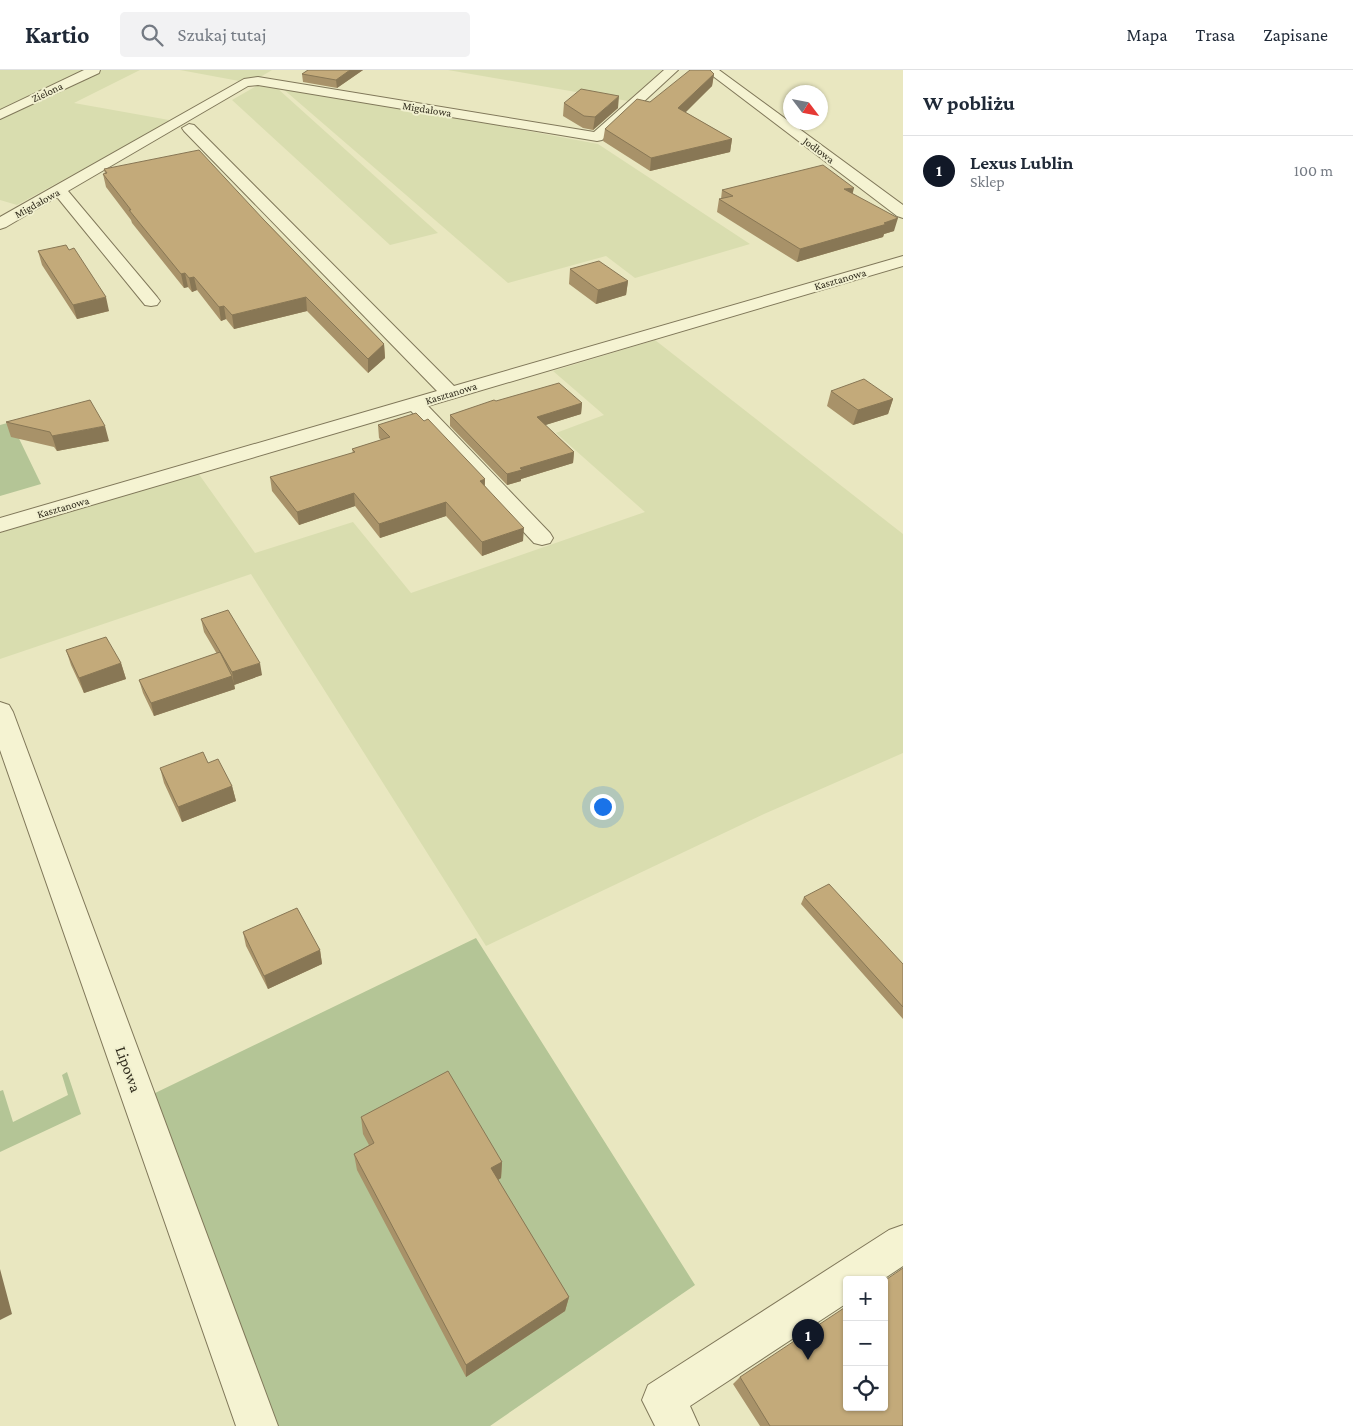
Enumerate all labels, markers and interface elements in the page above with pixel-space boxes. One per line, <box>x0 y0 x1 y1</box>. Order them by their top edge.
search box <box>120 12 470 57</box>
text: Kartio <box>25 21 90 48</box>
icon: search <box>138 21 166 49</box>
text: Szukaj tutaj <box>178 24 266 45</box>
text: Mapa <box>1127 25 1168 45</box>
text: Trasa <box>1196 25 1235 45</box>
text: Zapisane <box>1263 25 1328 45</box>
street label: Zielona <box>30 80 64 104</box>
north arrow <box>783 85 828 130</box>
text: W pobliżu <box>923 91 1015 115</box>
street label: Migdałowa <box>401 99 452 120</box>
street label: Jodłowa <box>800 134 837 166</box>
text: Lexus Lublin <box>970 152 1073 173</box>
text: 1 <box>936 162 942 179</box>
text: 100 m <box>1294 162 1333 179</box>
text: Sklep <box>970 173 1005 190</box>
street label: Migdałowa <box>12 186 62 221</box>
street label: Kasztanowa <box>813 266 867 292</box>
street label: Kasztanowa <box>424 379 478 407</box>
street label: Kasztanowa <box>36 494 90 520</box>
your location <box>590 794 616 820</box>
street label: Lipowa <box>111 1044 145 1095</box>
map controls <box>843 1276 888 1411</box>
button: + <box>843 1276 888 1321</box>
pin: 1 <box>792 1319 824 1360</box>
button: − <box>843 1321 888 1366</box>
button: locate <box>843 1366 888 1411</box>

